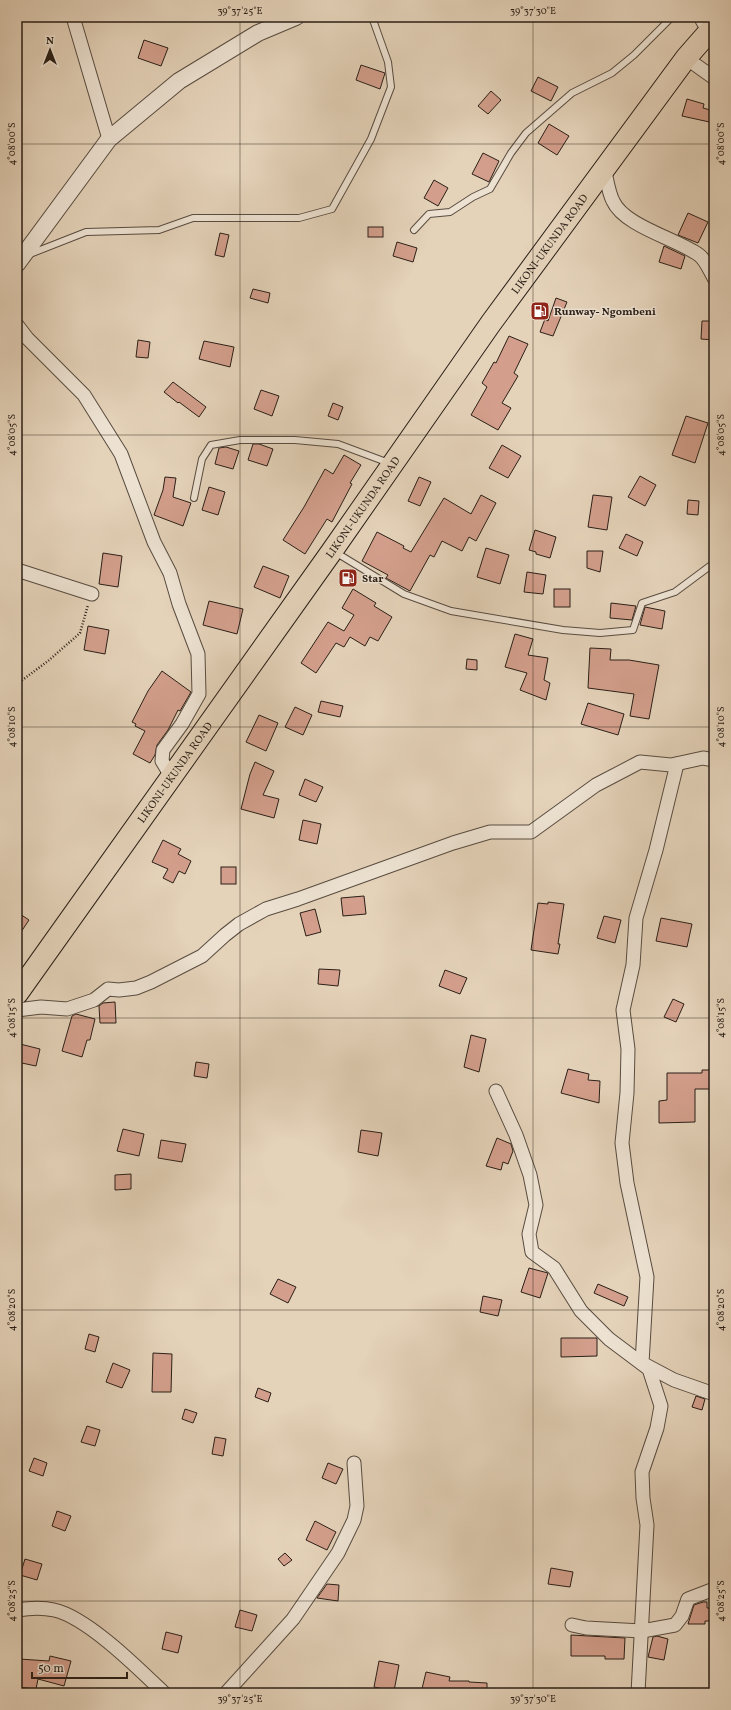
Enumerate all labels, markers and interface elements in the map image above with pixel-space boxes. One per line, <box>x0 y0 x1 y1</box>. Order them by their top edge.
text: 39°37'25"E <box>217 4 263 18</box>
text: 39°37'30"E <box>510 4 556 18</box>
north arrow <box>30 30 70 70</box>
text: N <box>46 34 54 49</box>
text: 4°08'00"S <box>5 122 19 166</box>
text: 4°08'00"S <box>714 122 728 166</box>
street label: LIKONI-UKUNDA ROAD <box>509 192 592 298</box>
fuel station icon: Runway- Ngombeni <box>529 300 551 322</box>
place label: Runway- Ngombeni <box>554 305 656 320</box>
text: 4°08'05"S <box>5 414 19 456</box>
text: 4°08'05"S <box>714 414 728 456</box>
street label: LIKONI-UKUNDA ROAD <box>323 454 404 562</box>
fuel station icon: Star <box>337 567 359 589</box>
place label: Star <box>362 572 384 587</box>
text: 4°08'10"S <box>5 706 19 748</box>
text: 4°08'10"S <box>714 706 728 748</box>
street label: LIKONI-UKUNDA ROAD <box>135 720 217 827</box>
text: 4°08'15"S <box>5 998 19 1038</box>
text: 4°08'15"S <box>714 998 728 1038</box>
text: 4°08'20"S <box>5 1289 19 1331</box>
text: 4°08'20"S <box>714 1289 728 1331</box>
text: 4°08'25"S <box>5 1580 19 1622</box>
text: 4°08'25"S <box>714 1580 728 1622</box>
scale bar <box>32 1654 127 1680</box>
text: 50 m <box>38 1661 64 1677</box>
text: 39°37'25"E <box>217 1692 263 1706</box>
text: 39°37'30"E <box>510 1692 556 1706</box>

